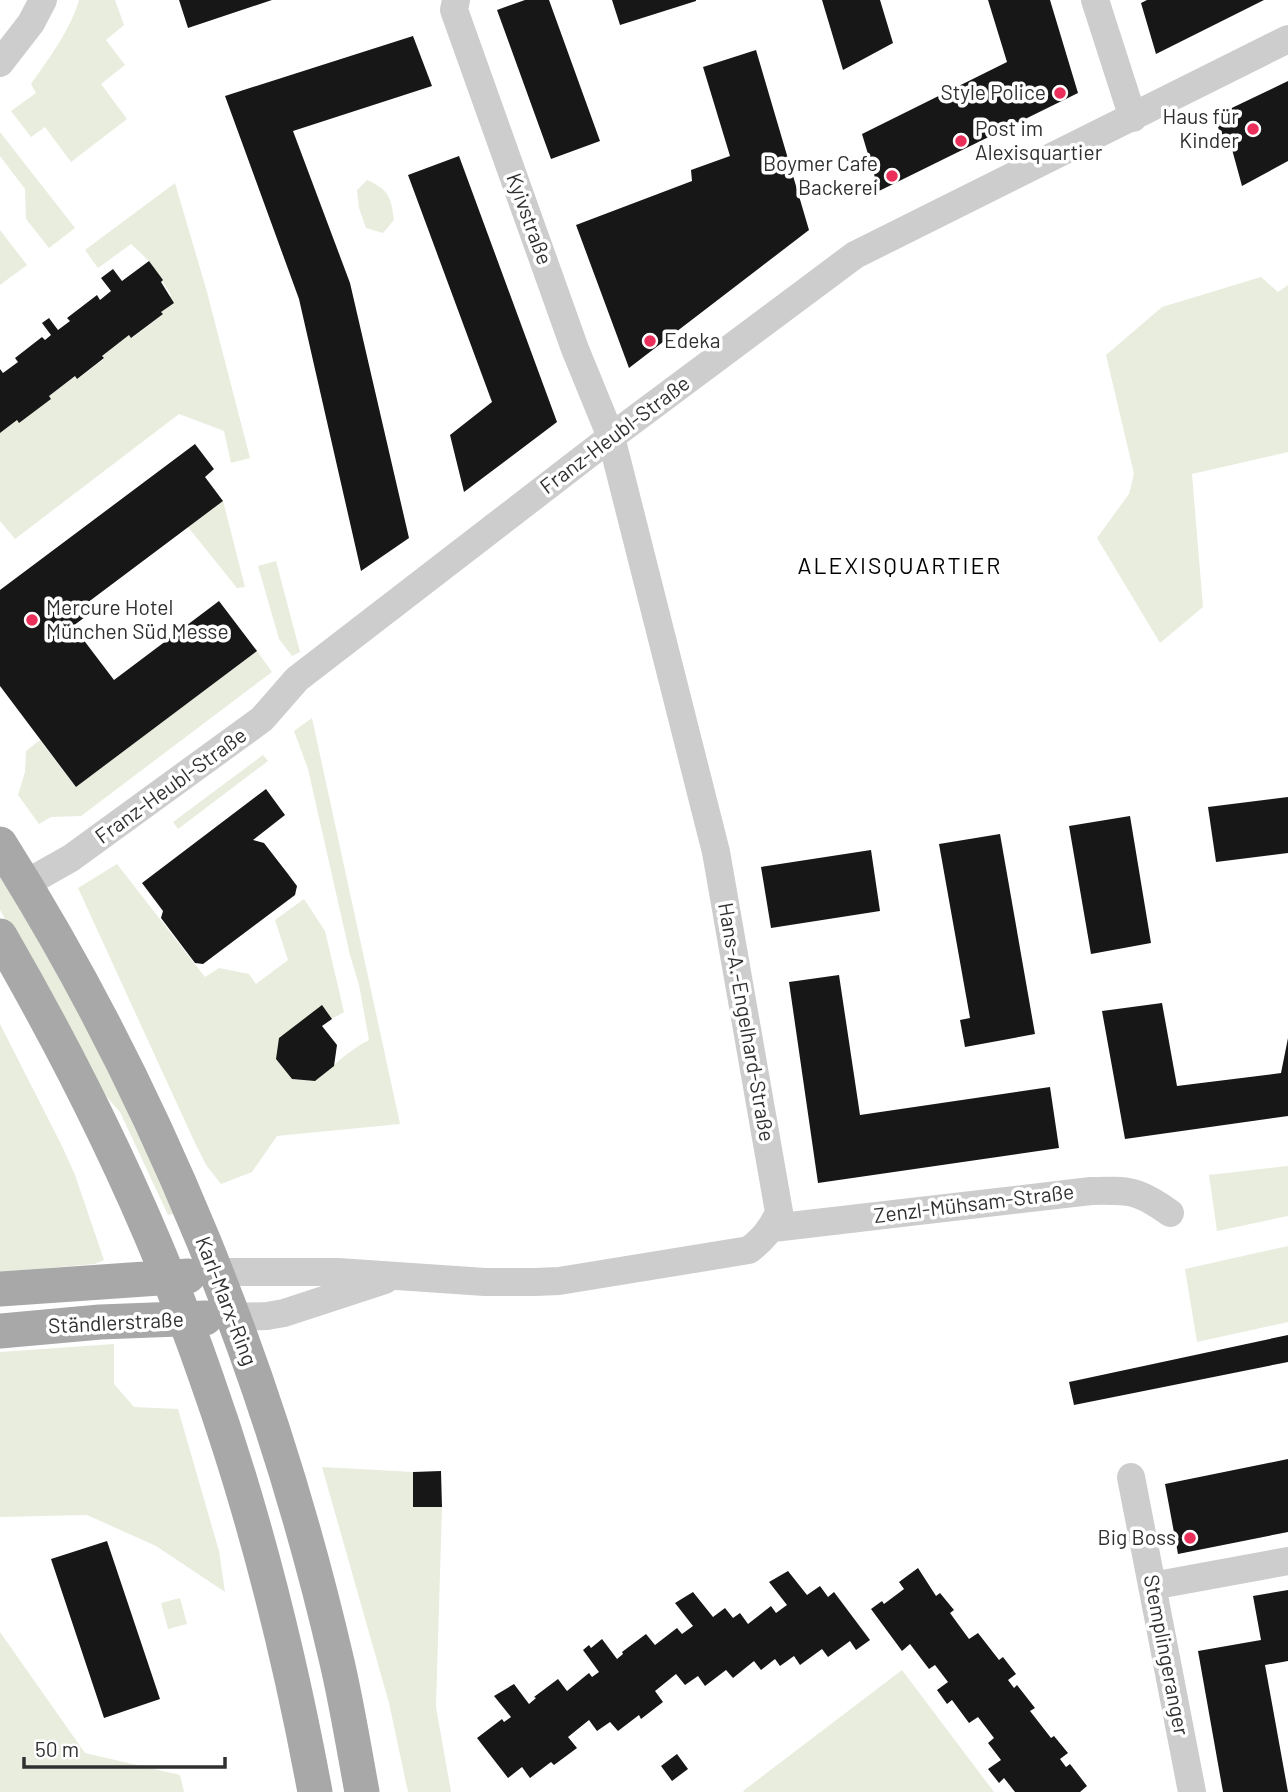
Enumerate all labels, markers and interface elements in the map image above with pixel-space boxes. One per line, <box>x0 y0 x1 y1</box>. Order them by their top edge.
place label: Style Police <box>940 79 1046 104</box>
marker: Style Police <box>1052 85 1068 101</box>
place label: Haus für Kinder <box>1163 103 1239 152</box>
place label: Post im Alexisquartier <box>975 115 1103 164</box>
marker: Haus für Kinder <box>1245 121 1261 137</box>
marker: Post im Alexisquartier <box>953 133 969 149</box>
place label: Boymer Cafe Backerei <box>763 150 878 199</box>
marker: Boymer Cafe Backerei <box>884 168 900 184</box>
street label: Kyivstraße <box>502 169 559 268</box>
place label: Edeka <box>664 327 720 352</box>
marker: Edeka <box>642 333 658 349</box>
street label: Franz-Heubl-Straße <box>534 369 694 498</box>
district label: ALEXISQUARTIER <box>798 551 1002 579</box>
place label: Mercure Hotel München Süd Messe <box>46 594 229 643</box>
marker: Mercure Hotel München Süd Messe <box>24 612 40 628</box>
street label: Franz-Heubl-Straße <box>90 722 251 848</box>
street label: Hans-A.-Engelhard-Straße <box>714 900 781 1143</box>
street label: Zenzl-Mühsam-Straße <box>872 1178 1075 1227</box>
street label: Karl-Marx-Ring <box>191 1232 263 1369</box>
street label: Ständlerstraße <box>47 1305 184 1338</box>
place label: Big Boss <box>1098 1524 1176 1549</box>
marker: Big Boss <box>1182 1530 1198 1546</box>
street label: Stemplingeranger <box>1140 1572 1195 1738</box>
scale bar <box>24 1726 226 1770</box>
text: 50 m <box>35 1736 79 1761</box>

